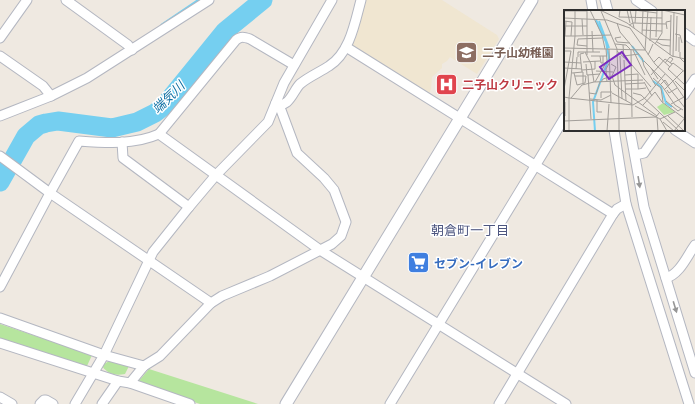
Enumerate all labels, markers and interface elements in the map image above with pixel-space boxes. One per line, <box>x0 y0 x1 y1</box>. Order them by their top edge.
inset map <box>564 10 685 131</box>
school or university icon: 二子山幼稚園 <box>453 39 479 65</box>
place label: 二子山幼稚園 <box>482 43 554 62</box>
hospital icon: 二子山クリニック <box>434 71 460 97</box>
water label: 端気川 <box>147 75 190 118</box>
place label: 二子山クリニック <box>462 75 558 94</box>
one-way arrow <box>636 176 642 188</box>
district label: 朝倉町一丁目 <box>431 220 509 240</box>
supermarket icon: セブン-イレブン <box>406 250 432 276</box>
place label: セブン-イレブン <box>434 254 523 273</box>
one-way arrow <box>672 301 678 313</box>

